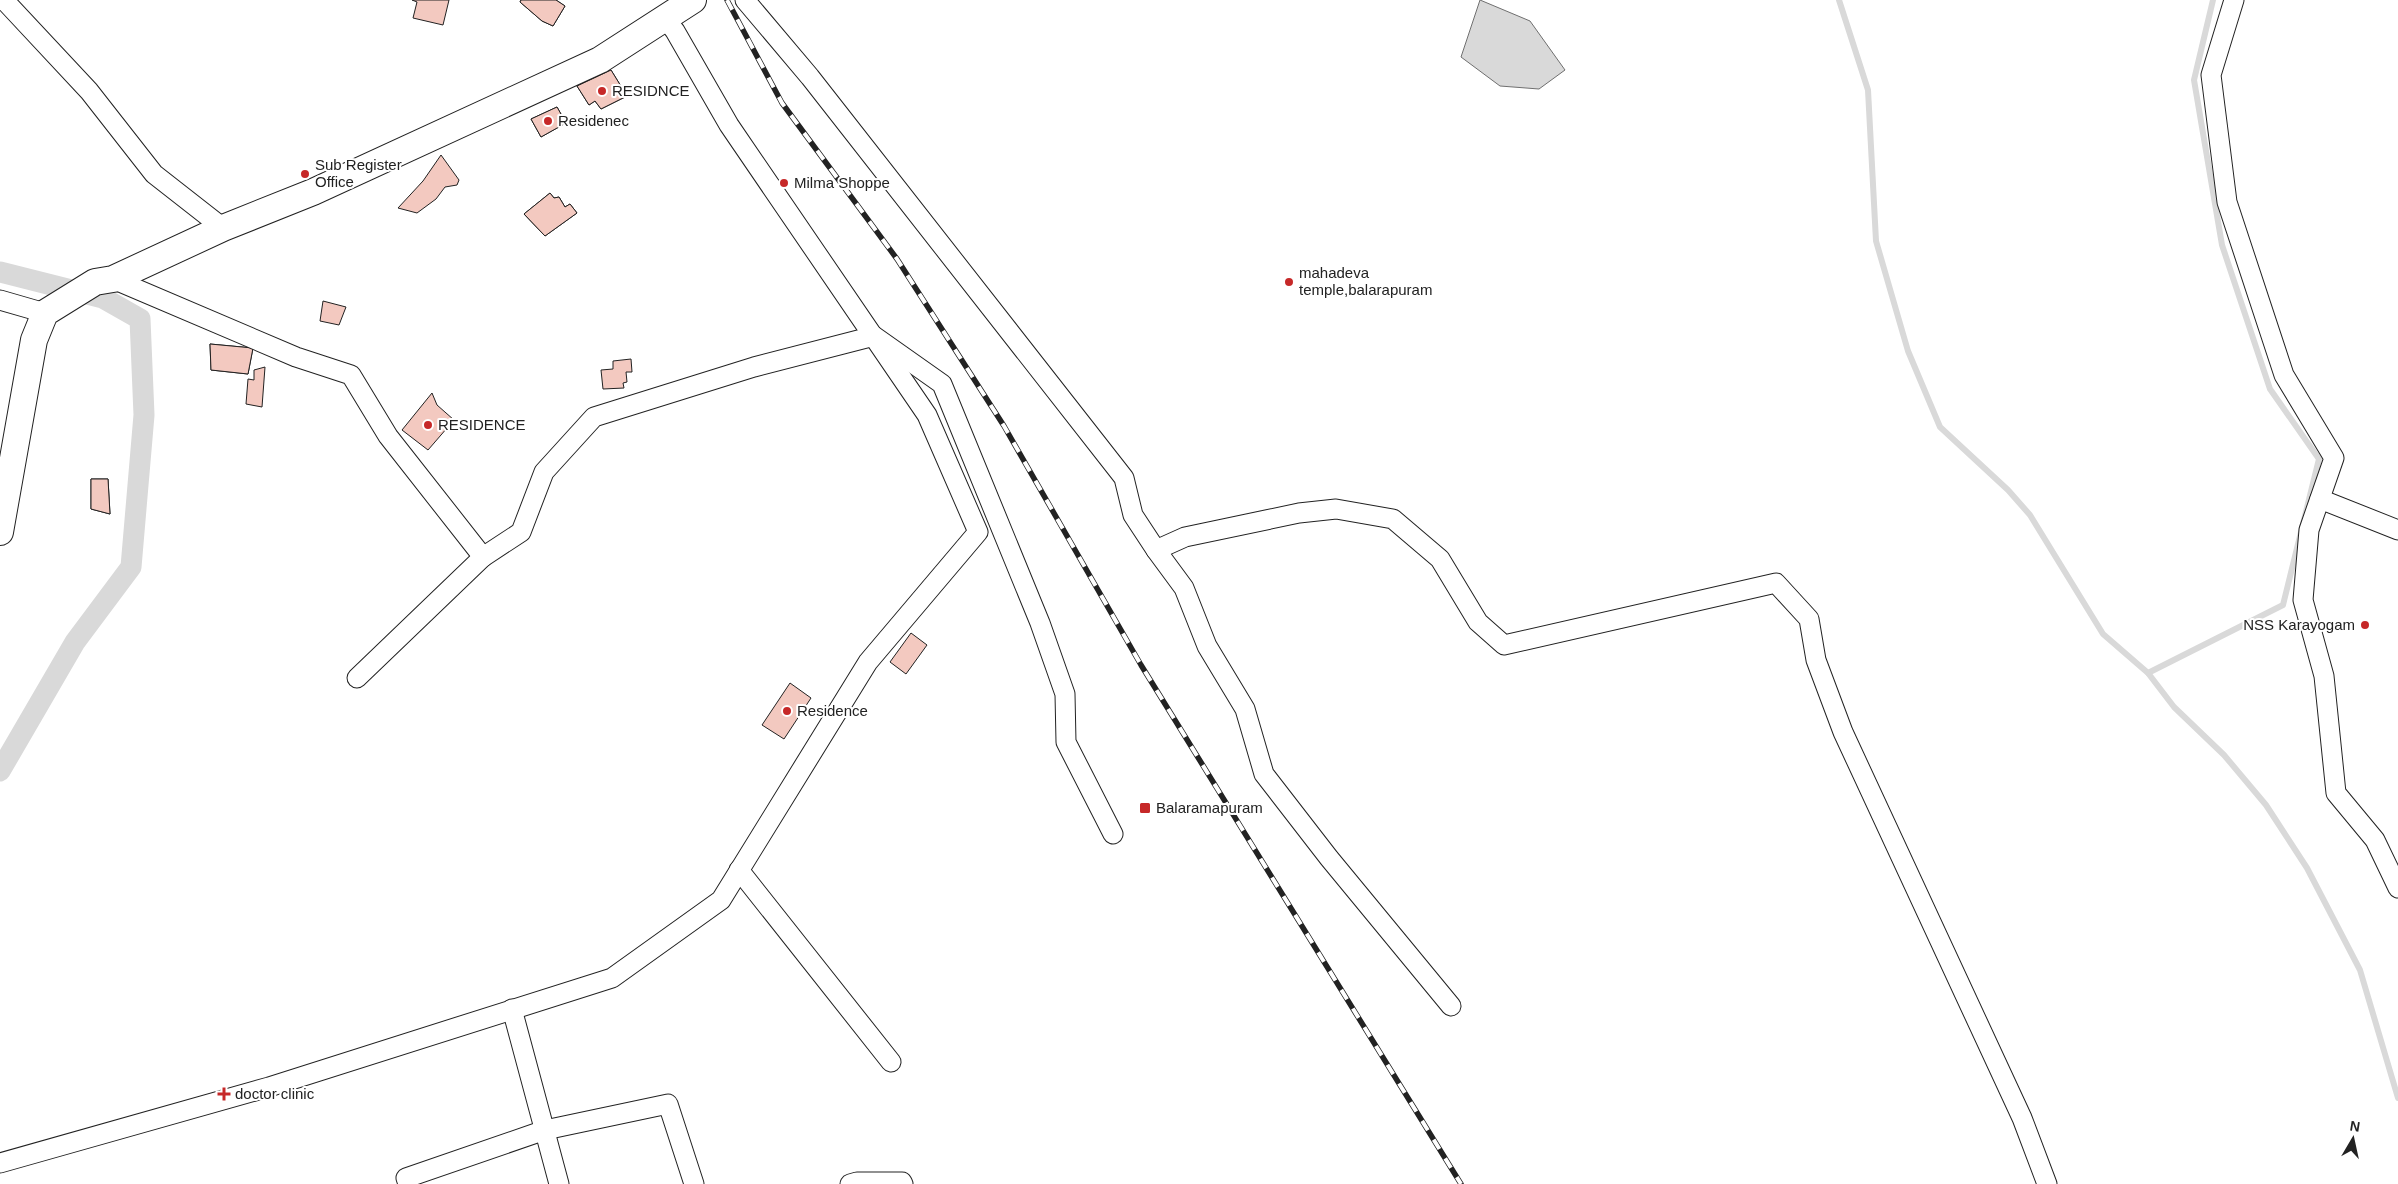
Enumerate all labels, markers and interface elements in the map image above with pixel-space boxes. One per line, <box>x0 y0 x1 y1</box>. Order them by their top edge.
place label: RESIDNCE <box>612 82 690 99</box>
marker: RESIDNCE <box>596 85 608 97</box>
place label: Residenec <box>558 112 629 129</box>
marker: Residenec <box>542 115 554 127</box>
place label: Sub Register Office <box>315 156 402 190</box>
marker: Sub Register Office <box>299 168 311 180</box>
place label: Milma Shoppe <box>794 174 890 191</box>
marker: Milma Shoppe <box>778 177 790 189</box>
place label: mahadeva temple,balarapuram <box>1299 264 1432 298</box>
marker: mahadeva temple,balarapuram <box>1283 276 1295 288</box>
place label: RESIDENCE <box>438 416 526 433</box>
marker: RESIDENCE <box>422 419 434 431</box>
place label: NSS Karayogam <box>2243 616 2355 633</box>
marker: NSS Karayogam <box>2359 619 2371 631</box>
place label: Residence <box>797 702 868 719</box>
marker: Residence <box>781 705 793 717</box>
place label: Balaramapuram <box>1156 799 1263 816</box>
marker: Balaramapuram <box>1138 801 1152 815</box>
place label: doctor clinic <box>235 1085 315 1102</box>
marker: doctor clinic <box>217 1087 231 1101</box>
north arrow <box>2328 1114 2378 1164</box>
text: N <box>2349 1117 2361 1135</box>

